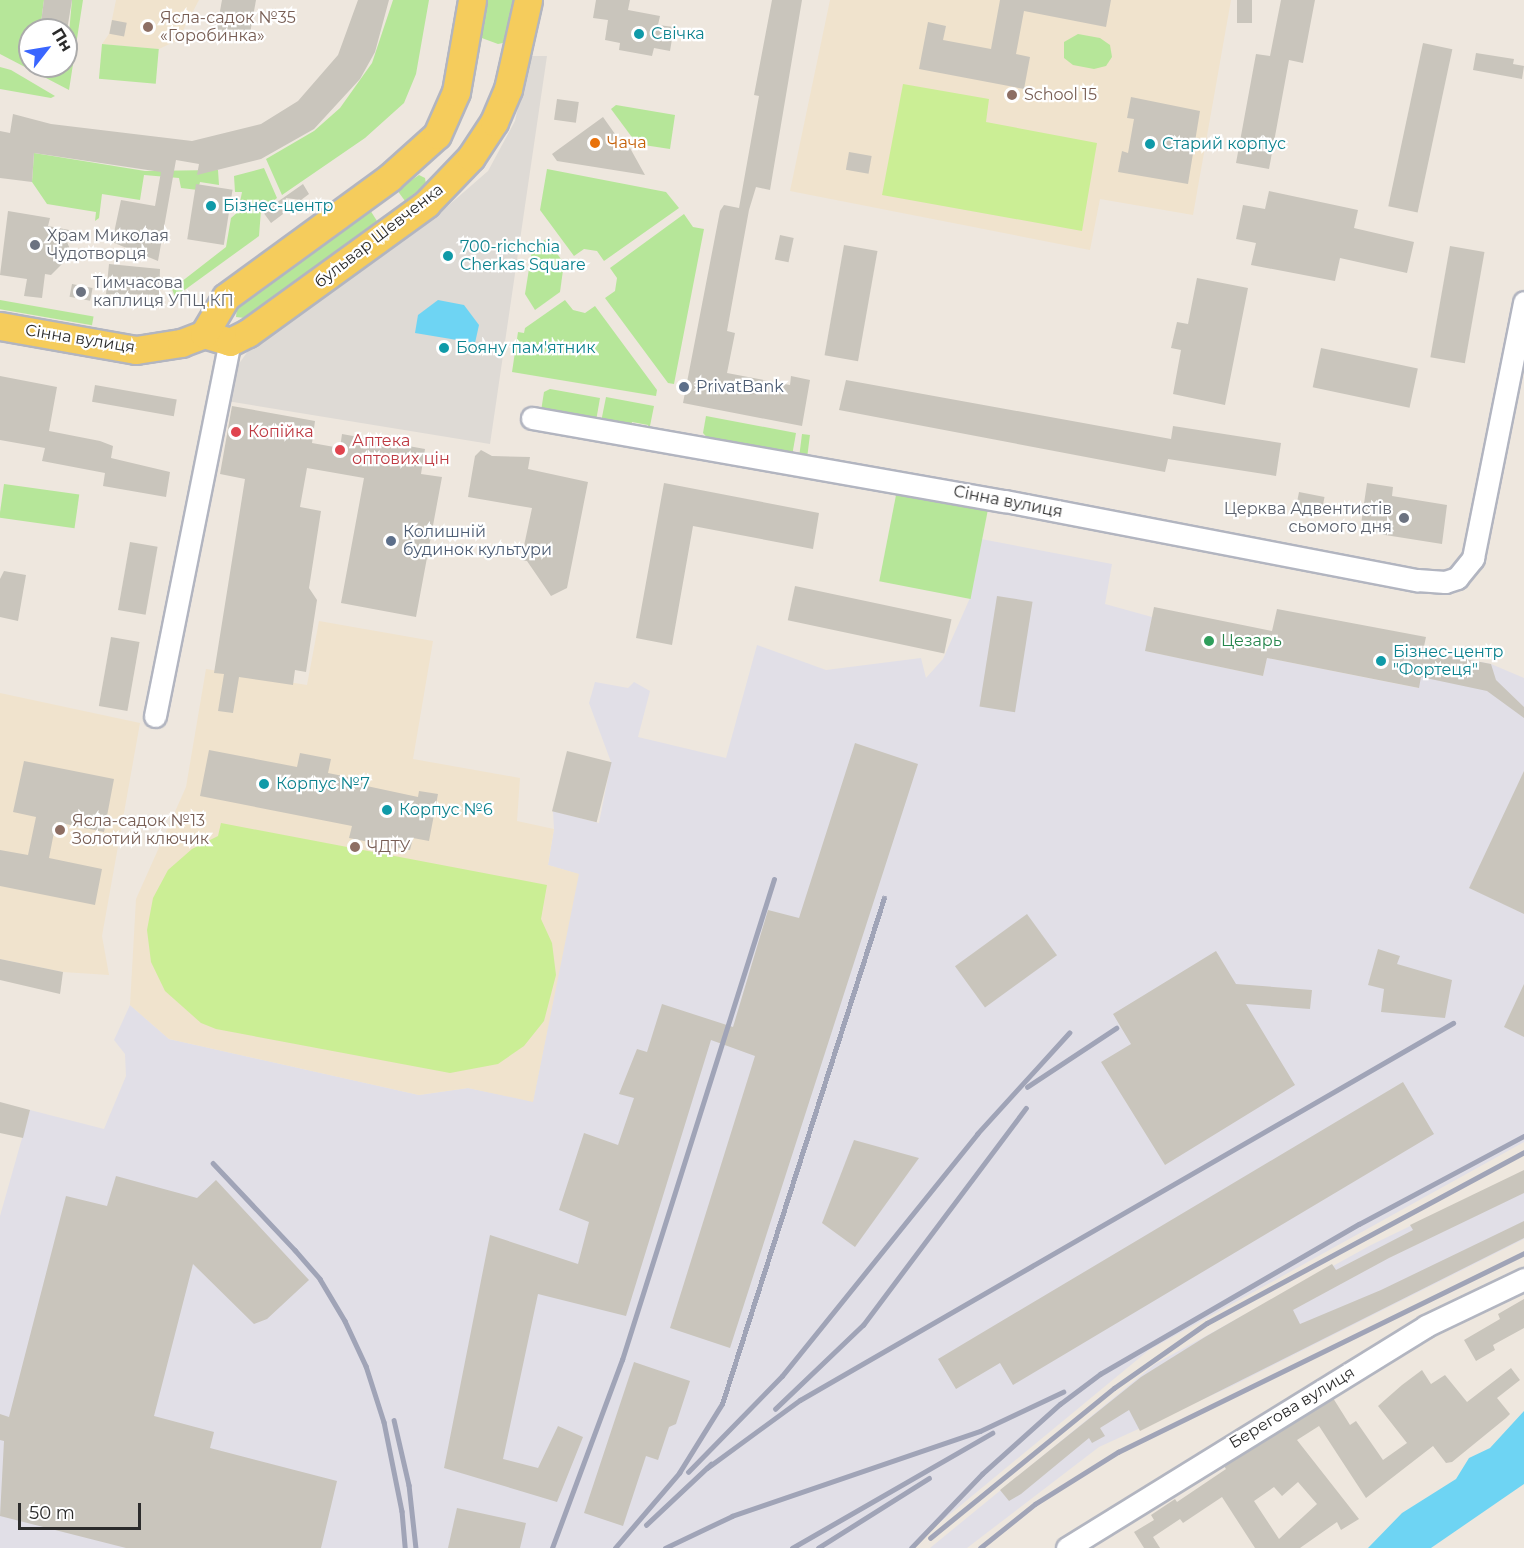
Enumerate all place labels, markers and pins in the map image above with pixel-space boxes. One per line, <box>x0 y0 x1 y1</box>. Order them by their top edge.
place label: Ясла-садок №35 «Горобинка» <box>160 8 296 46</box>
marker: Ясла-садок №35 «Горобинка» <box>141 20 155 34</box>
place label: Свічка <box>651 24 705 44</box>
marker: Свічка <box>632 27 646 41</box>
place label: School 15 <box>1024 85 1097 105</box>
marker: School 15 <box>1005 88 1019 102</box>
place label: Чача <box>607 133 647 153</box>
place label: Старий корпус <box>1162 134 1286 154</box>
marker: Чача <box>588 136 602 150</box>
marker: Старий корпус <box>1143 137 1157 151</box>
place label: Бізнес-центр <box>223 196 333 216</box>
marker: Бізнес-центр <box>204 199 218 213</box>
place label: Храм Миколая Чудотворця <box>47 226 169 264</box>
place label: 700-richchia Cherkas Square <box>460 237 586 275</box>
marker: Храм Миколая Чудотворця <box>28 238 42 252</box>
marker: 700-richchia Cherkas Square <box>441 249 455 263</box>
place label: Тимчасова каплиця УПЦ КП <box>93 273 234 311</box>
marker: Тимчасова каплиця УПЦ КП <box>74 285 88 299</box>
place label: Бояну пам'ятник <box>456 338 595 358</box>
marker: Бояну пам'ятник <box>437 341 451 355</box>
place label: PrivatBank <box>696 377 784 397</box>
marker: PrivatBank <box>677 380 691 394</box>
place label: Копійка <box>248 422 314 442</box>
marker: Копійка <box>229 425 243 439</box>
place label: Аптека оптових цін <box>352 431 450 469</box>
marker: Аптека оптових цін <box>333 443 347 457</box>
place label: Церква Адвентистів сьомого дня <box>1224 499 1392 537</box>
marker: Церква Адвентистів сьомого дня <box>1397 511 1411 525</box>
place label: Колишній будинок культури <box>403 522 552 560</box>
marker: Колишній будинок культури <box>384 534 398 548</box>
place label: Цезарь <box>1221 631 1282 651</box>
marker: Цезарь <box>1202 634 1216 648</box>
place label: Бізнес-центр "Фортеця" <box>1393 642 1503 680</box>
marker: Бізнес-центр "Фортеця" <box>1374 654 1388 668</box>
place label: Корпус №7 <box>276 774 370 794</box>
marker: Корпус №7 <box>257 777 271 791</box>
place label: Корпус №6 <box>399 800 493 820</box>
marker: Корпус №6 <box>380 803 394 817</box>
place label: Ясла-садок №13 Золотий ключик <box>72 811 209 849</box>
marker: Ясла-садок №13 Золотий ключик <box>53 823 67 837</box>
place label: ЧДТУ <box>367 837 410 857</box>
marker: ЧДТУ <box>348 840 362 854</box>

